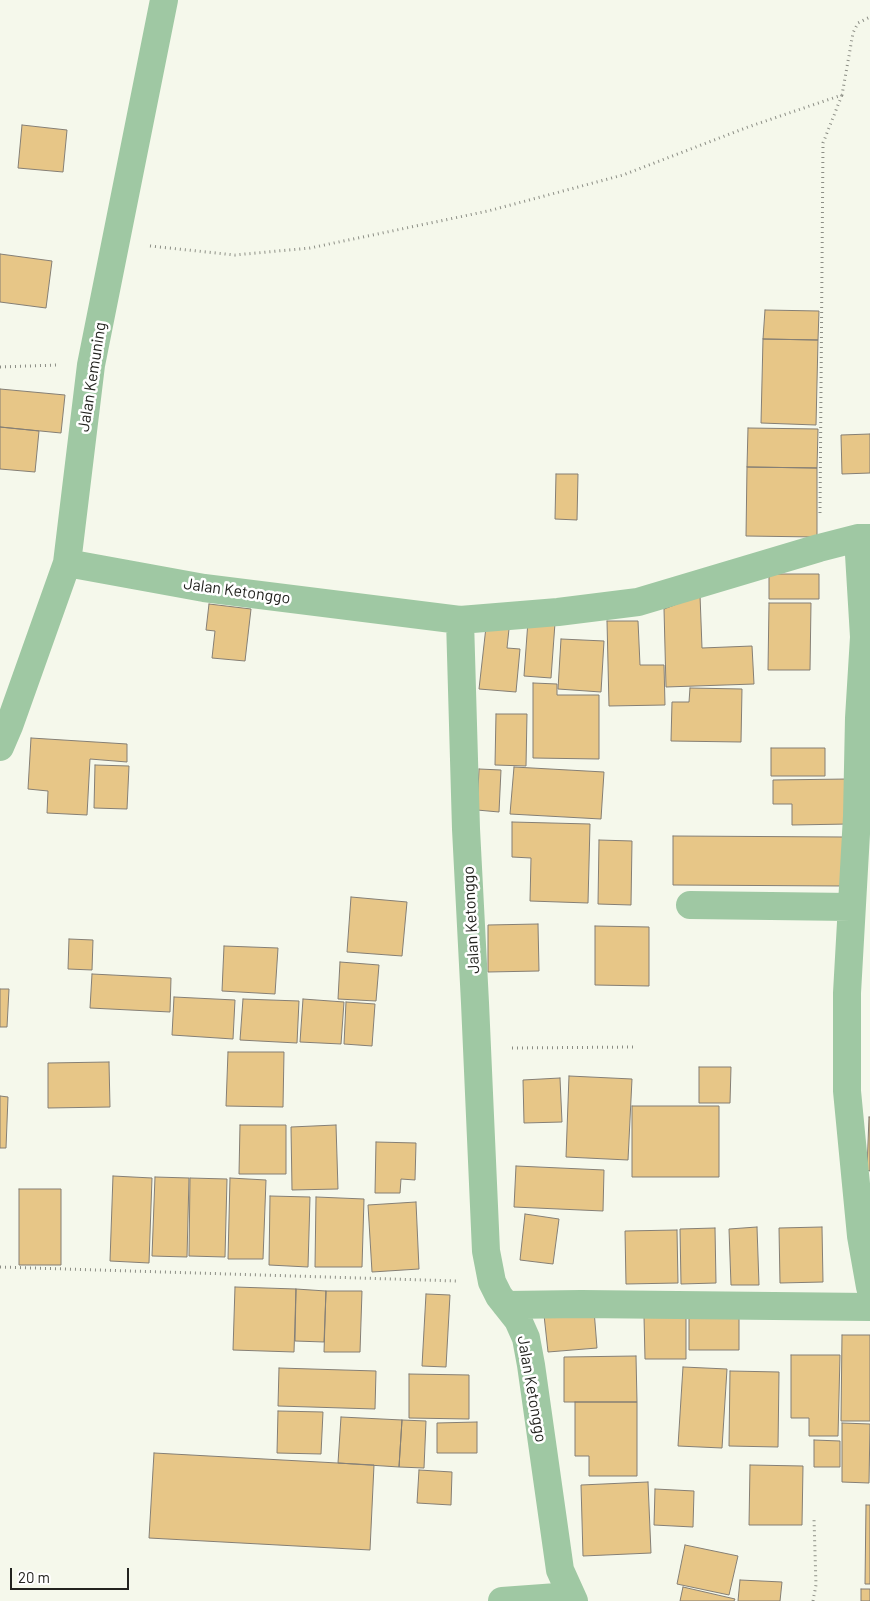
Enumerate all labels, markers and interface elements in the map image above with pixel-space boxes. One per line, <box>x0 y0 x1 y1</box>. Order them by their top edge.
street label: Jalan Kemuning <box>74 321 110 433</box>
street label: Jalan Ketonggo <box>182 574 292 608</box>
street label: Jalan Ketonggo <box>459 866 483 974</box>
street label: Jalan Ketonggo <box>513 1334 551 1444</box>
scale bar <box>12 1558 131 1590</box>
text: 20 m <box>18 1568 50 1586</box>

